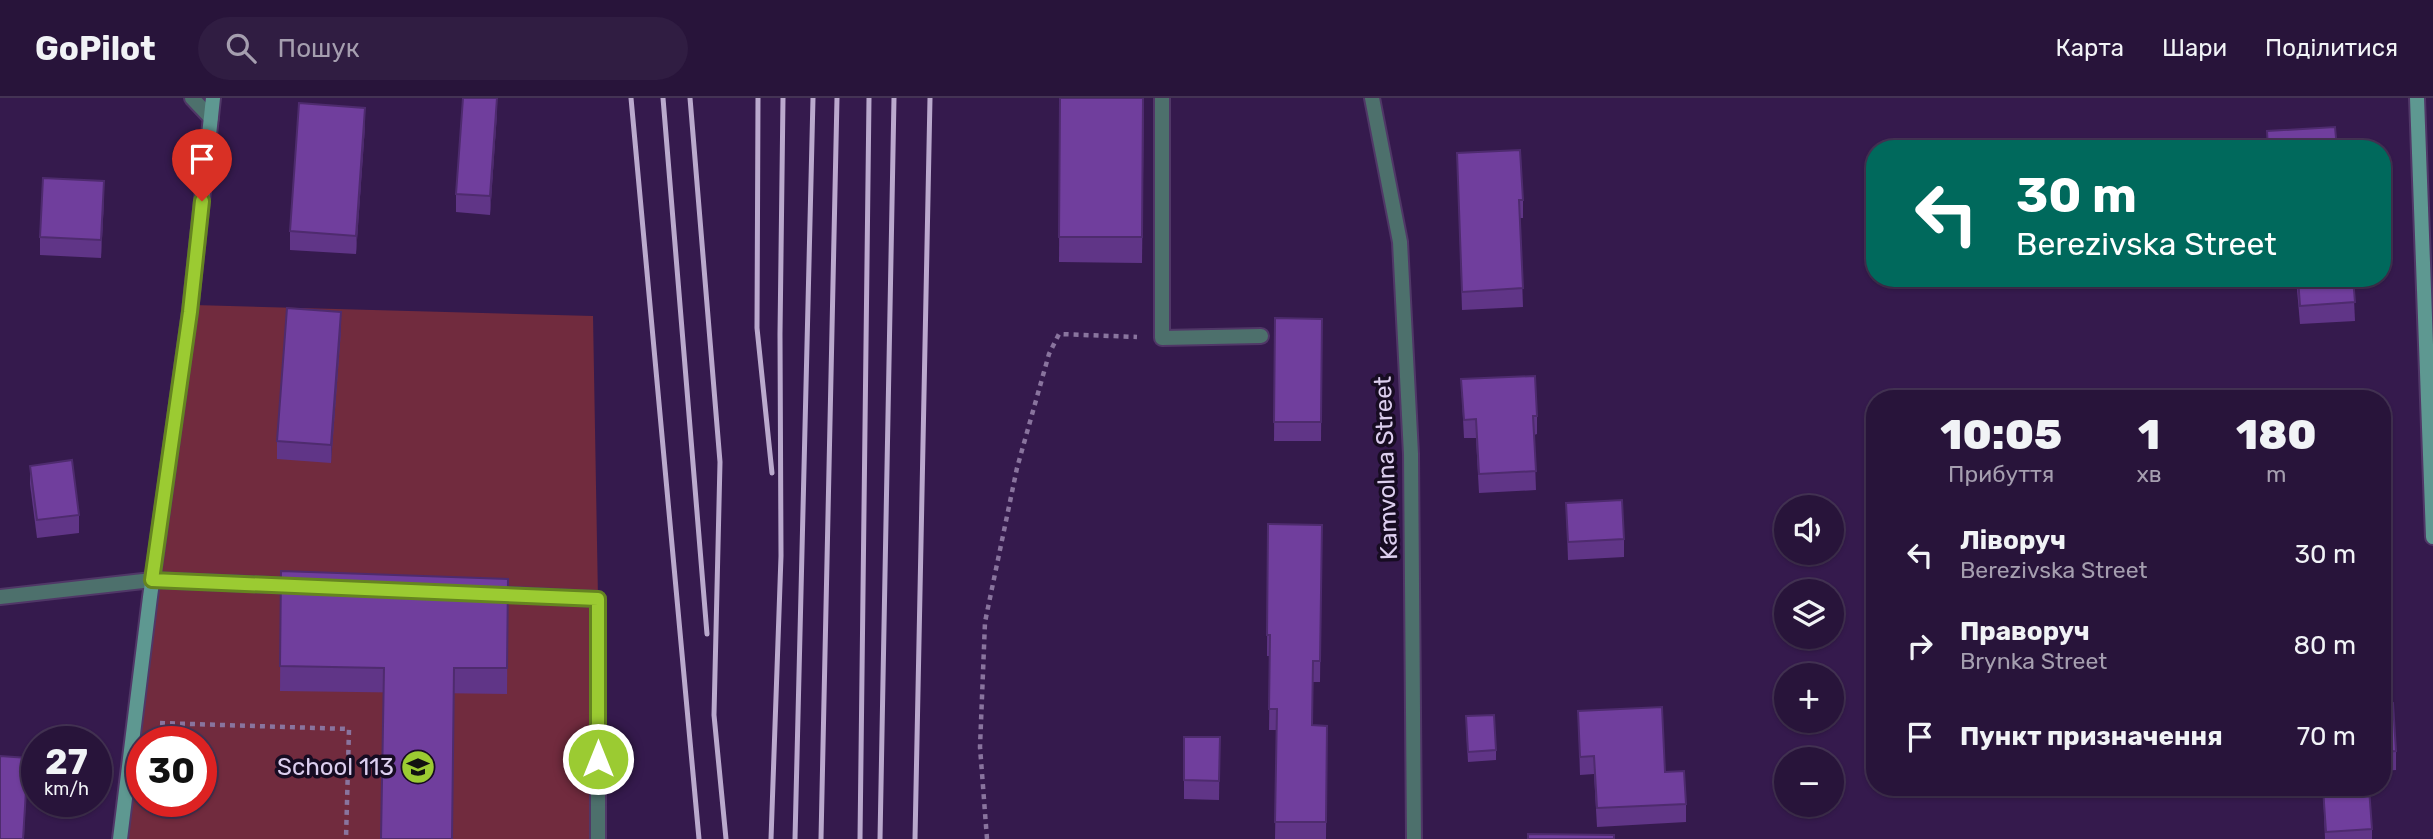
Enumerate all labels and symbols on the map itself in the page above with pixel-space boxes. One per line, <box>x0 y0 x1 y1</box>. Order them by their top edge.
pin <box>172 129 232 201</box>
street label: Kamvolna Street <box>1369 376 1403 560</box>
position arrow <box>561 722 635 796</box>
speed limit sign: 30 <box>126 726 217 817</box>
school or university icon: School 113 <box>399 748 437 786</box>
place label: School 113 <box>277 753 394 781</box>

